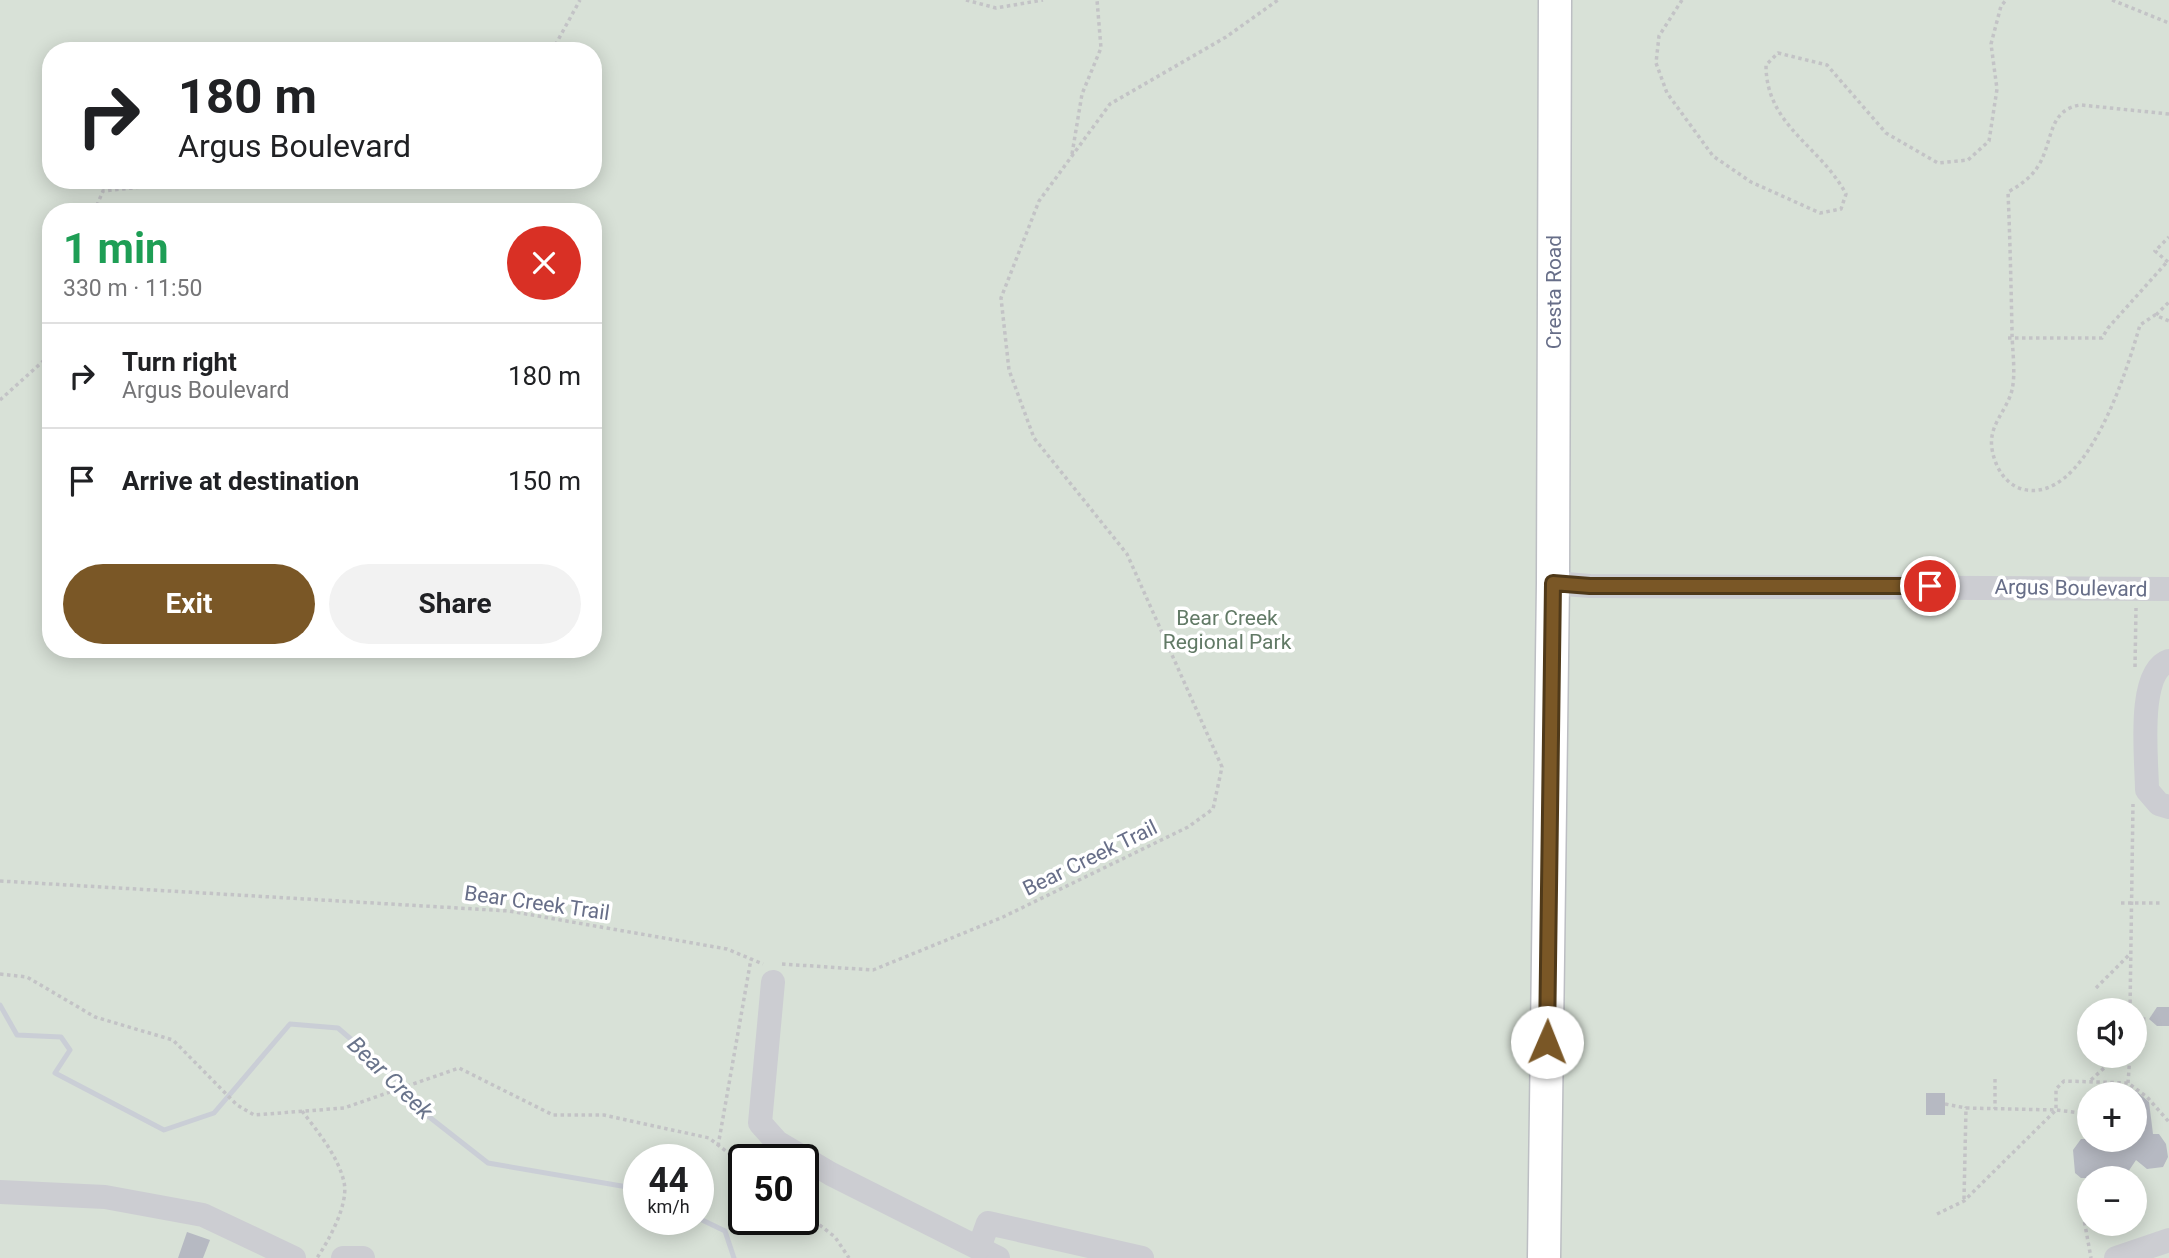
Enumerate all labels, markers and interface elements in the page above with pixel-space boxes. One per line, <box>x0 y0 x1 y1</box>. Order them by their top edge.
text: 180 m <box>178 68 317 125</box>
icon: right <box>63 70 154 161</box>
text: Argus Boulevard <box>178 127 411 165</box>
text: 1 min <box>63 224 169 273</box>
button: close <box>507 226 581 300</box>
street label: Cresta Road <box>1542 235 1566 349</box>
text: 330 m · 11:50 <box>63 275 202 302</box>
text: Turn right <box>122 347 237 377</box>
icon: right <box>63 357 101 395</box>
text: 180 m <box>508 361 581 391</box>
text: Argus Boulevard <box>122 377 290 404</box>
icon: arrive <box>63 462 101 500</box>
text: Arrive at destination <box>122 466 359 496</box>
text: 150 m <box>508 466 581 496</box>
pin <box>1900 556 1960 616</box>
button: Exit <box>63 564 315 644</box>
button: Share <box>329 564 581 644</box>
icon: arrive <box>1911 567 1949 605</box>
street label: Argus Boulevard <box>1994 575 2148 601</box>
park label: Bear Creek Regional Park <box>1163 606 1292 654</box>
street label: Bear Creek Trail <box>1019 815 1161 901</box>
street label: Bear Creek Trail <box>463 881 611 925</box>
map controls <box>2077 998 2147 1236</box>
button: sound <box>2077 998 2147 1068</box>
position arrow <box>1510 1005 1584 1079</box>
water label: Bear Creek <box>342 1031 439 1126</box>
button: + <box>2077 1082 2147 1152</box>
speed limit sign: 50 <box>728 1144 819 1235</box>
text: 44 <box>648 1160 689 1201</box>
button: − <box>2077 1166 2147 1236</box>
text: km/h <box>647 1196 690 1217</box>

